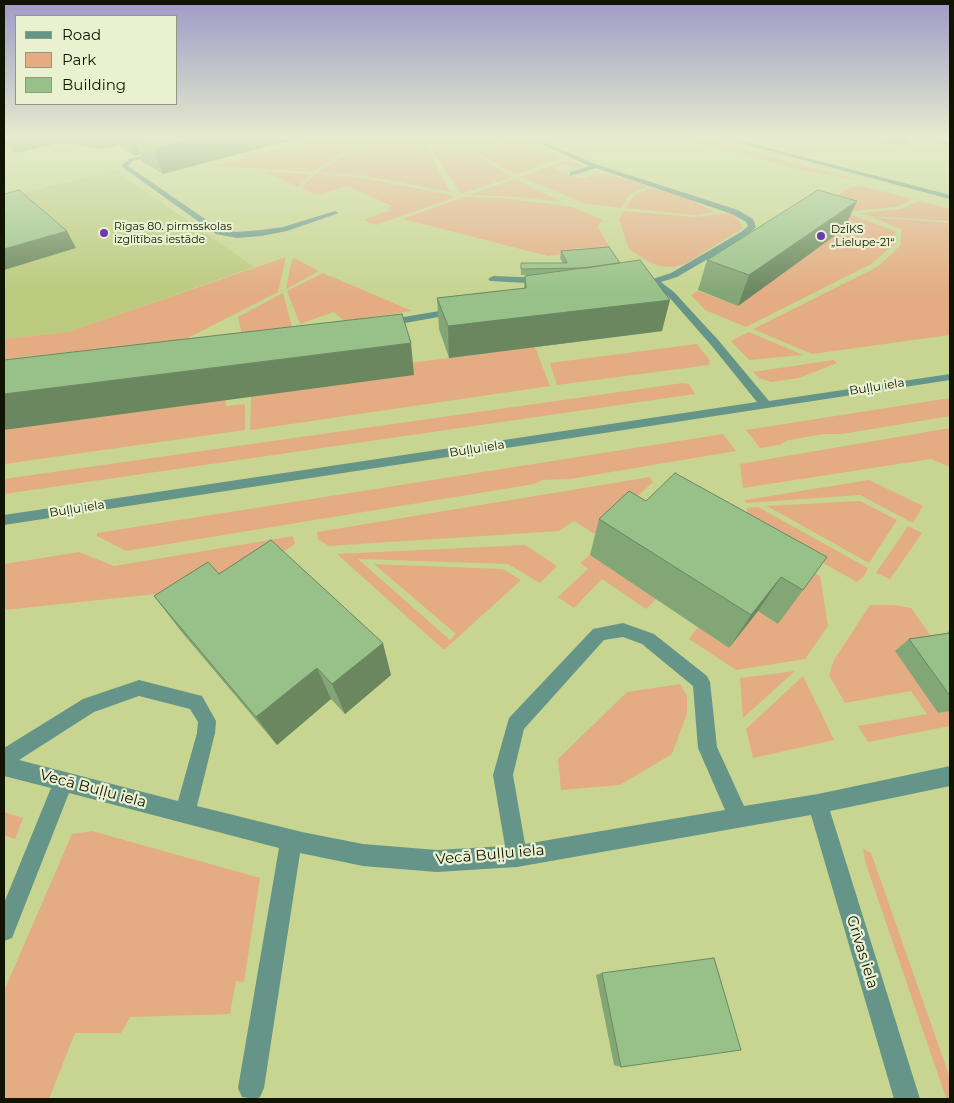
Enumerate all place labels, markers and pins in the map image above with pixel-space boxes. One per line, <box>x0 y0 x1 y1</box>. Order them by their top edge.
place label: Rīgas 80. pirmsskolas izglītības iestāde <box>114 220 232 246</box>
place label: DzĪKS „Lielupe-21“ <box>831 223 894 249</box>
marker: Rīgas 80. pirmsskolas izglītības iestāde <box>98 227 110 239</box>
marker: DzĪKS „Lielupe-21“ <box>815 230 827 242</box>

